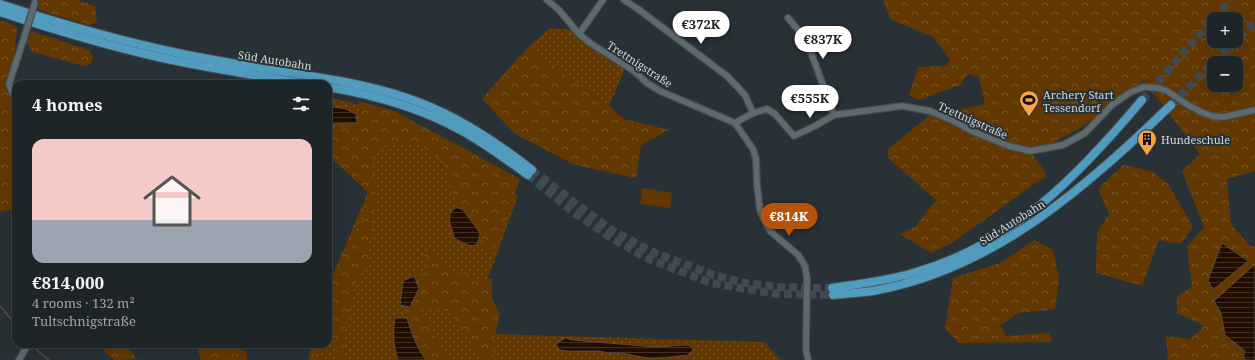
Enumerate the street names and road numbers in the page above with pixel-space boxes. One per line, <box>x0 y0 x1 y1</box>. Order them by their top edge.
street label: Trettnigstraße <box>604 37 676 91</box>
street label: Süd Autobahn <box>237 47 313 73</box>
street label: Trettnigstraße <box>936 98 1010 142</box>
street label: Süd Autobahn <box>976 196 1048 248</box>

